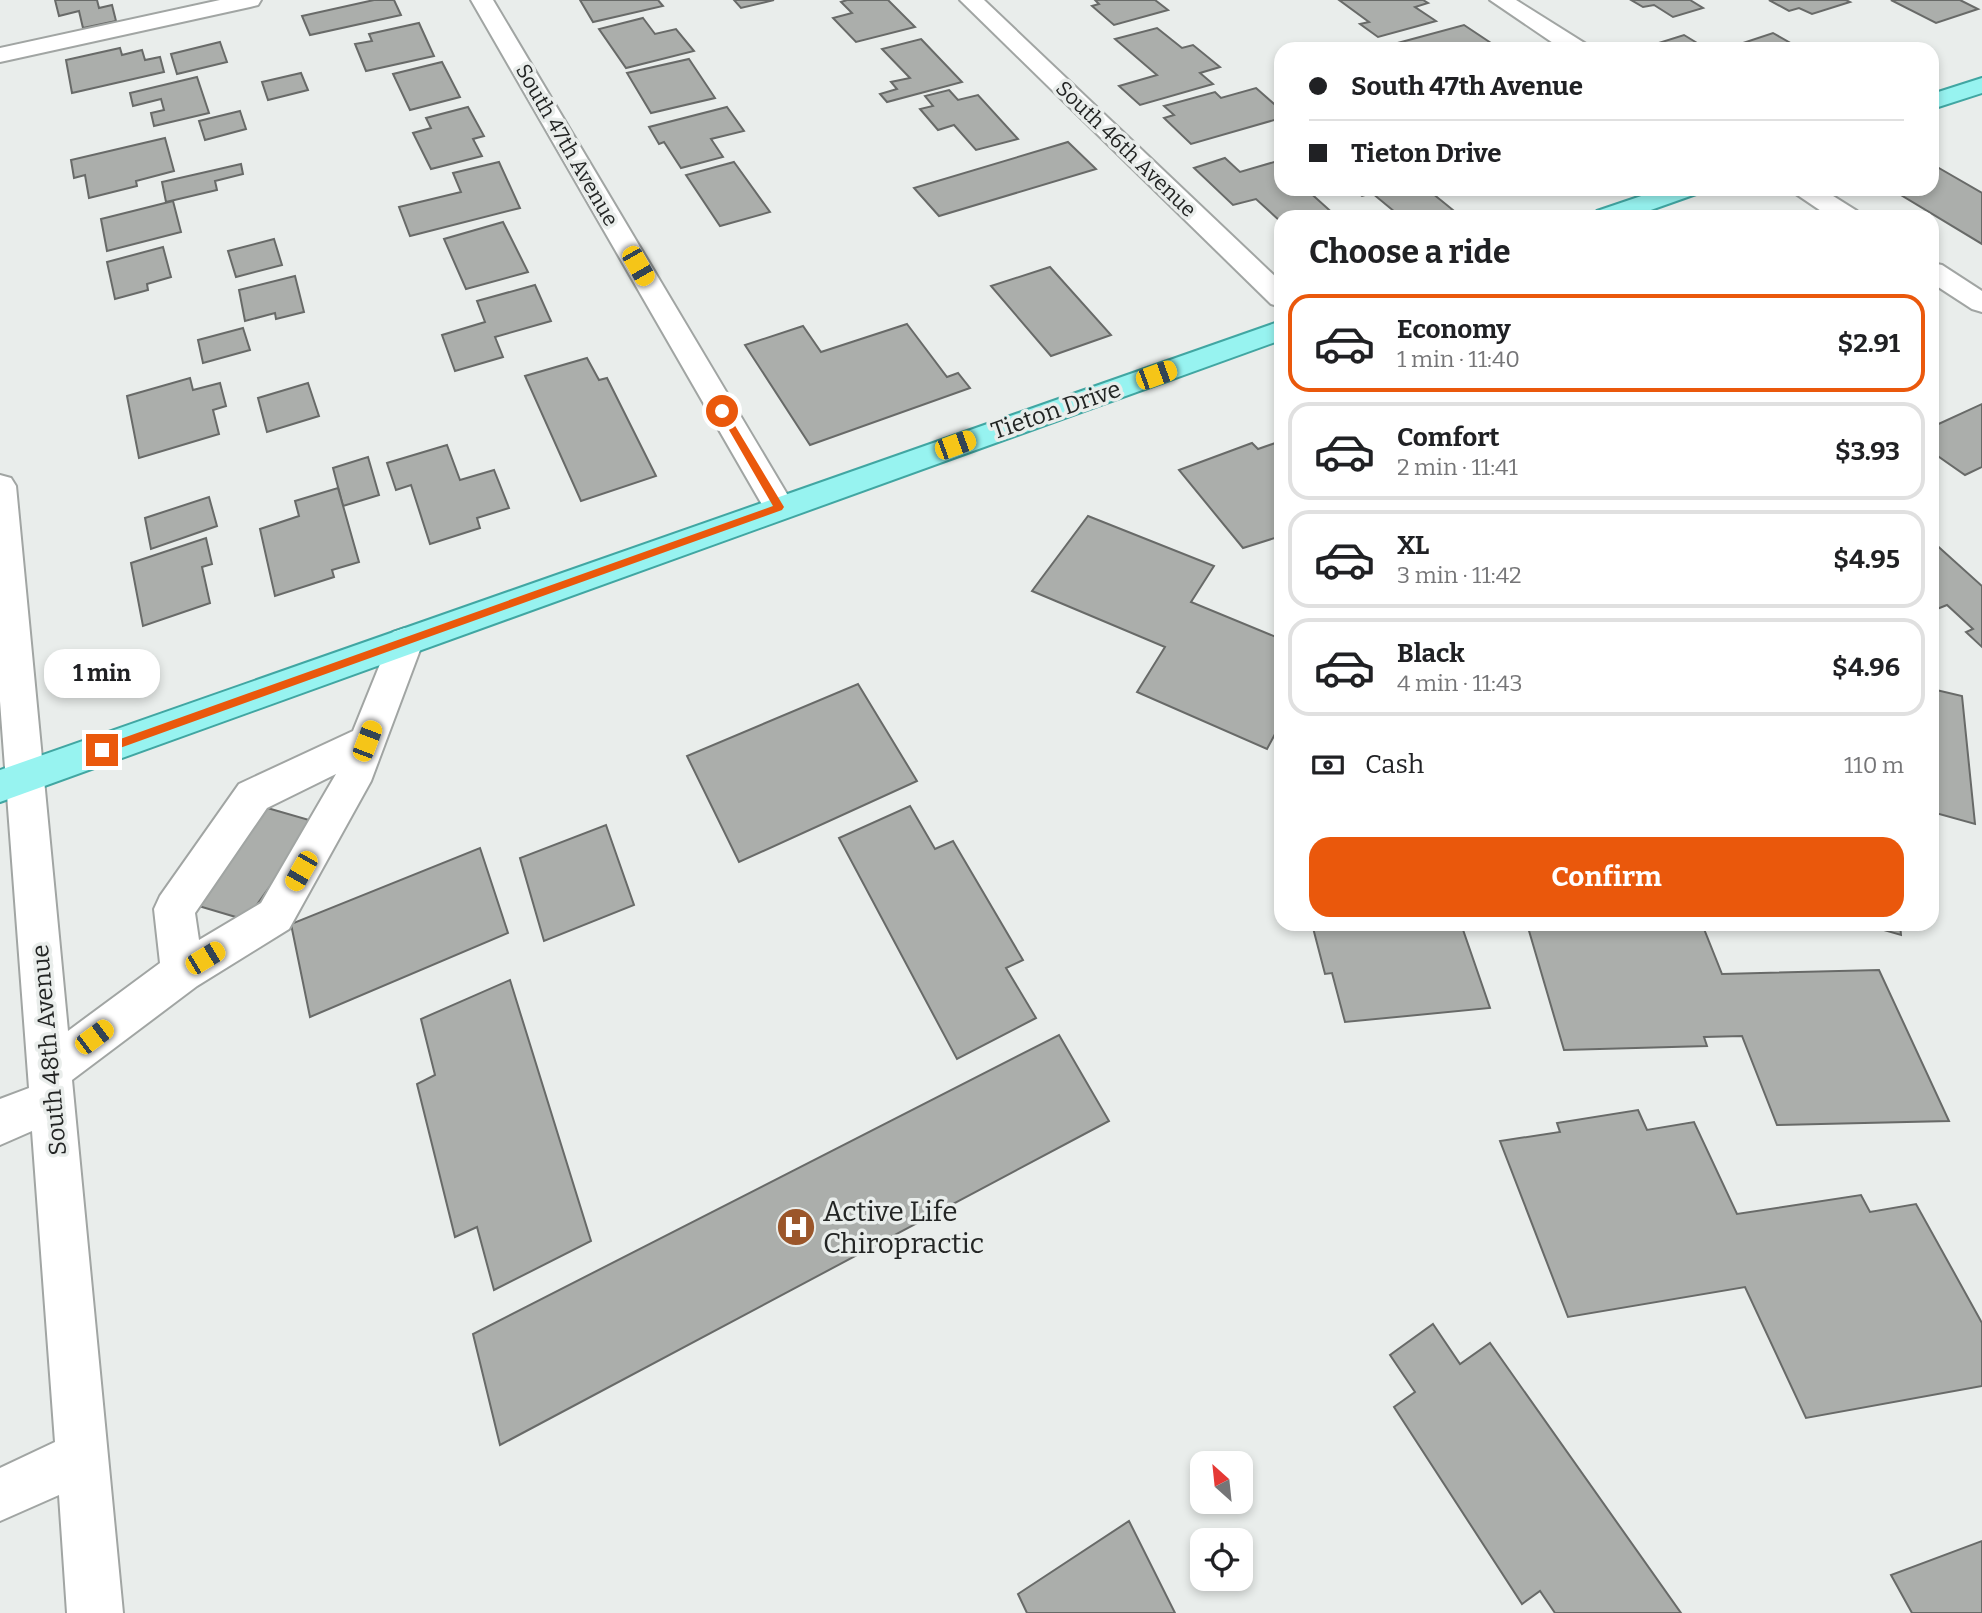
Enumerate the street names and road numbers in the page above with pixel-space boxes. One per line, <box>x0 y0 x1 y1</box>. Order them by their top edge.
street label: South 47th Avenue <box>510 59 624 231</box>
street label: South 46th Avenue <box>1050 75 1202 223</box>
street label: Tieton Drive <box>988 375 1124 445</box>
street label: South 48th Avenue <box>26 943 72 1157</box>

